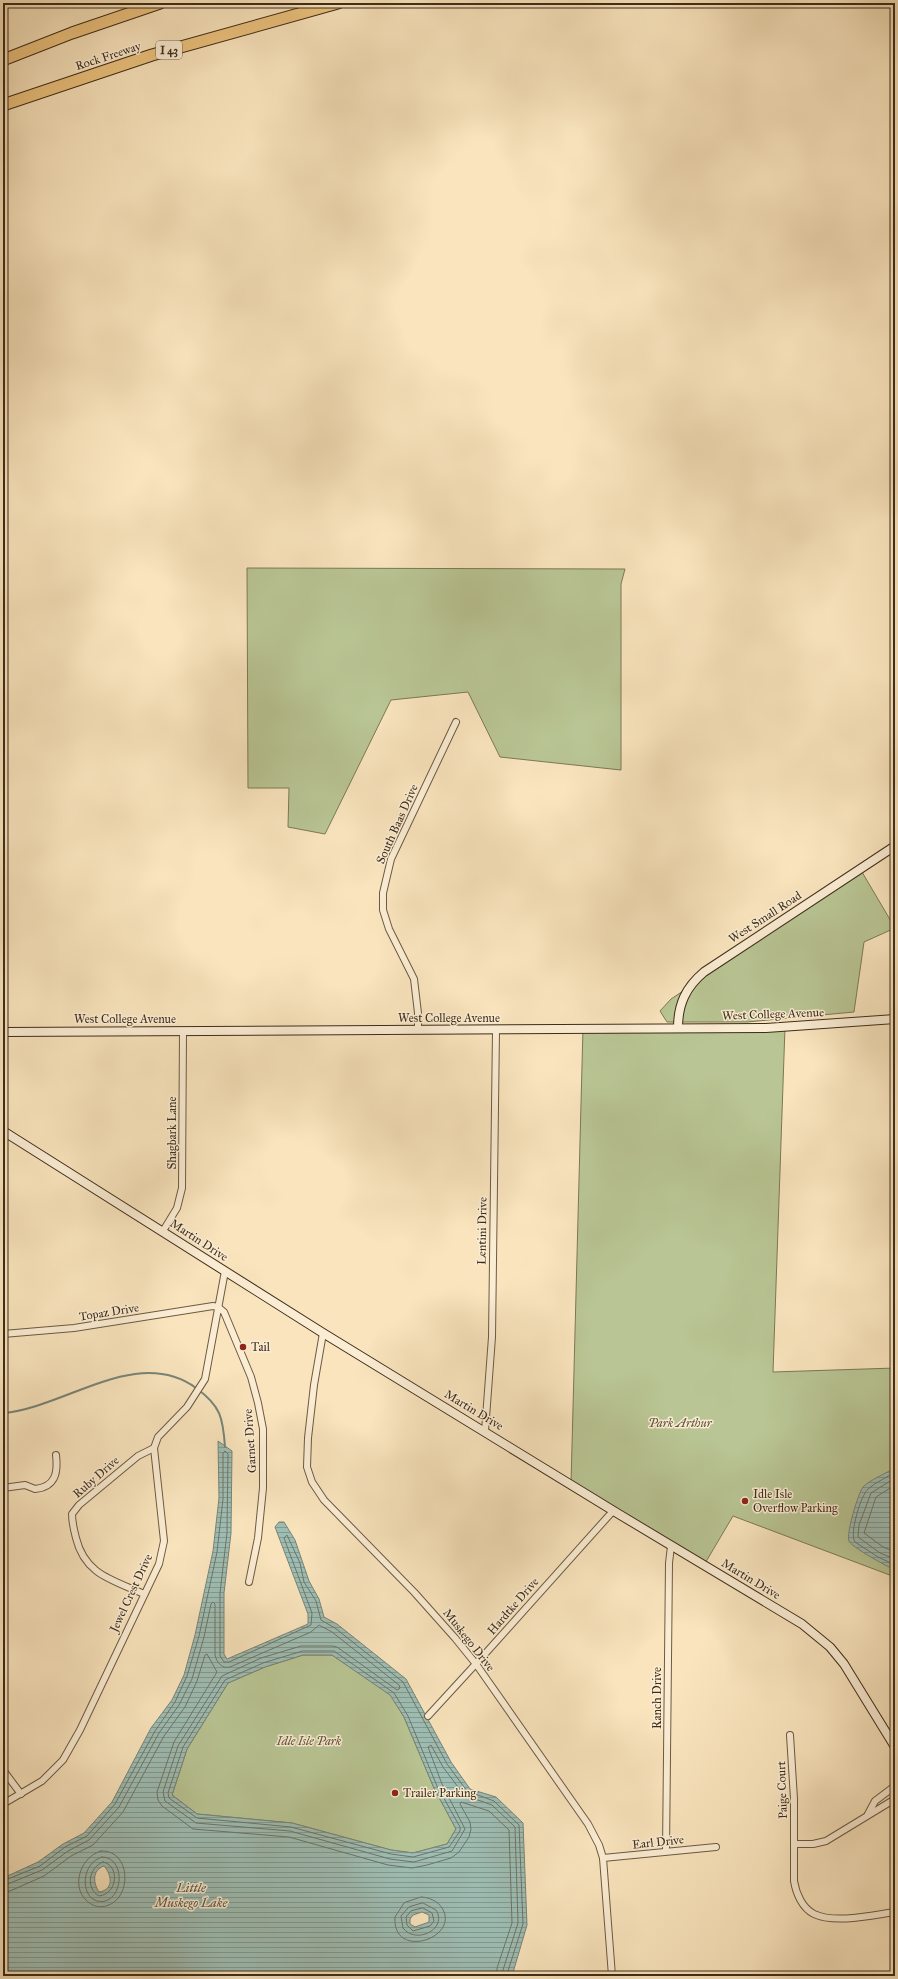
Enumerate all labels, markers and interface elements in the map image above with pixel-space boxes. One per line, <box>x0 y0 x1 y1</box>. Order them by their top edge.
street label: Rock Freeway <box>73 39 143 73</box>
road number: I 43 <box>156 41 182 59</box>
street label: South Baas Drive <box>373 782 421 866</box>
street label: West Small Road <box>726 888 804 946</box>
street label: West College Avenue <box>722 1005 824 1024</box>
street label: West College Avenue <box>398 1011 500 1026</box>
street label: West College Avenue <box>74 1012 176 1027</box>
street label: Shagbark Lane <box>165 1096 180 1170</box>
street label: Lentini Drive <box>474 1197 490 1265</box>
street label: Martin Drive <box>167 1216 231 1264</box>
street label: Topaz Drive <box>78 1300 140 1324</box>
place label: Tail <box>251 1340 271 1354</box>
marker: Tail <box>238 1342 248 1352</box>
street label: Martin Drive <box>442 1387 506 1433</box>
street label: Garnet Drive <box>241 1408 259 1474</box>
park label: Park Arthur <box>648 1416 713 1430</box>
street label: Ruby Drive <box>70 1453 122 1501</box>
place label: Idle Isle Overflow Parking <box>753 1487 838 1516</box>
marker: Idle Isle Overflow Parking <box>740 1496 750 1506</box>
street label: Jewel Crest Drive <box>106 1552 156 1637</box>
street label: Martin Drive <box>719 1556 783 1602</box>
street label: Hardtke Drive <box>484 1575 542 1637</box>
street label: Muskego Drive <box>439 1606 498 1675</box>
street label: Ranch Drive <box>650 1667 664 1729</box>
park label: Idle Isle Park <box>276 1734 342 1748</box>
street label: Paige Court <box>774 1760 791 1819</box>
place label: Trailer Parking <box>403 1786 477 1801</box>
marker: Trailer Parking <box>390 1788 400 1798</box>
street label: Earl Drive <box>632 1832 684 1852</box>
water label: Little Muskego Lake <box>153 1880 229 1911</box>

